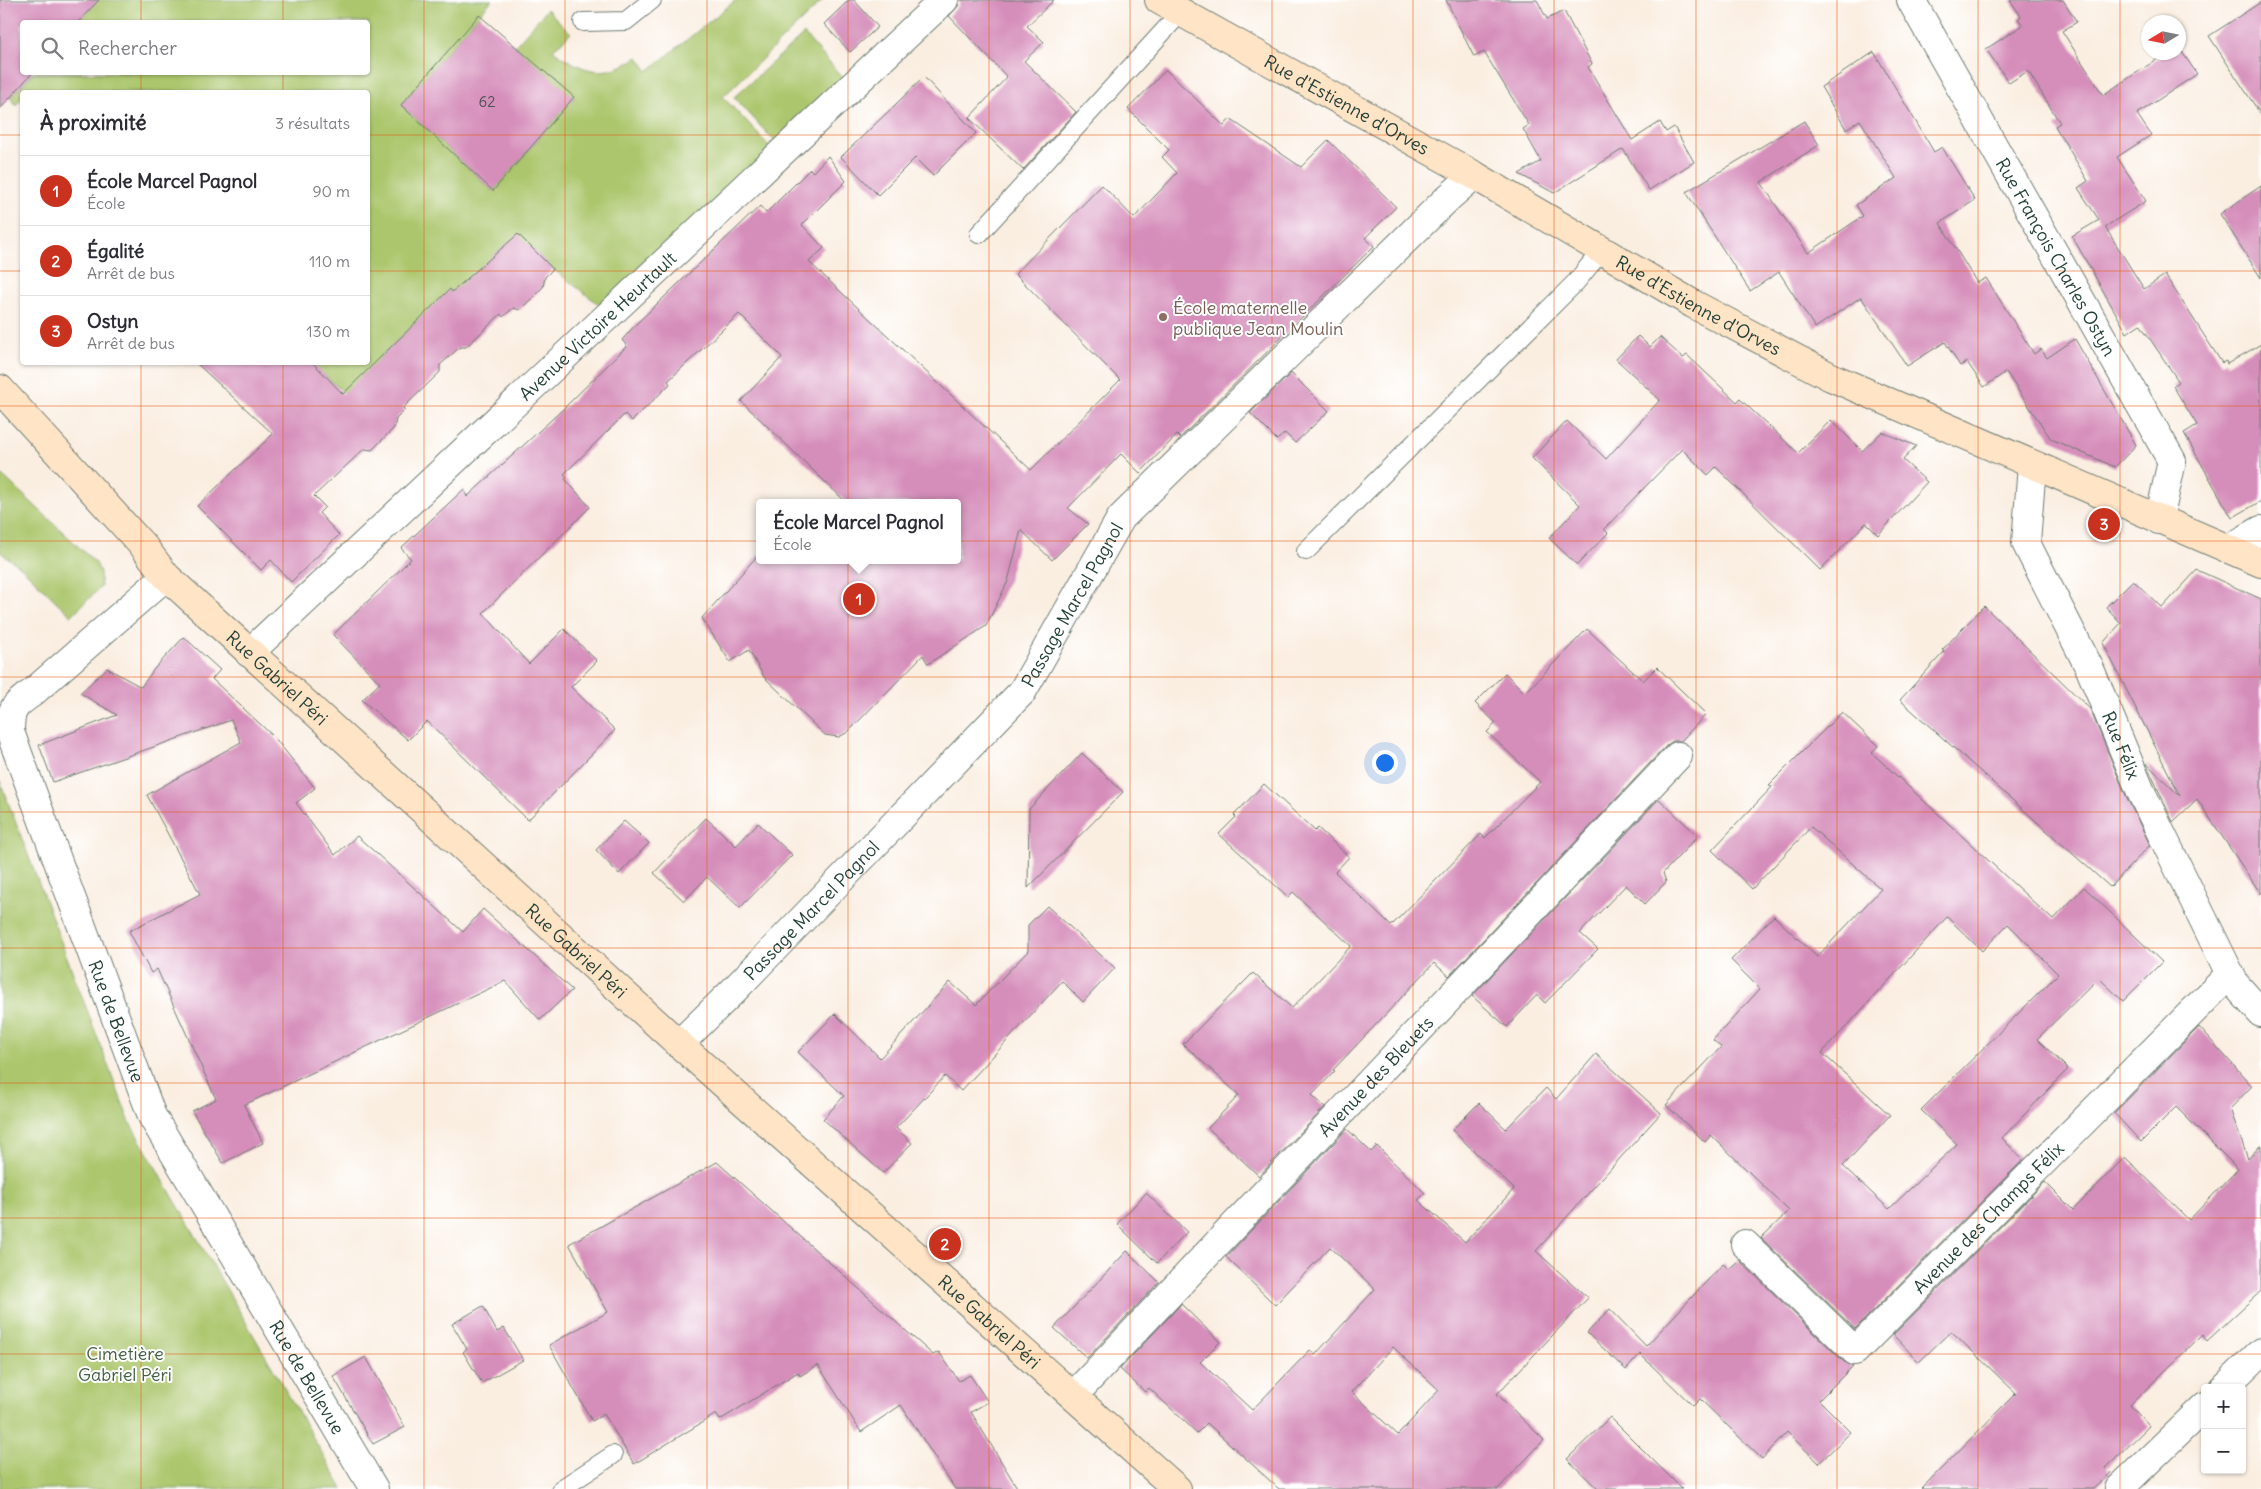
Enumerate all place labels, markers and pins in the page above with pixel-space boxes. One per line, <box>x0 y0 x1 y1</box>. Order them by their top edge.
place label: École maternelle publique Jean Moulin <box>1173 296 1344 340</box>
marker: École maternelle publique Jean Moulin <box>1157 311 1169 323</box>
pin: 3 <box>2088 505 2120 543</box>
pin: 1 <box>843 580 875 618</box>
pin: 2 <box>929 1225 961 1263</box>

